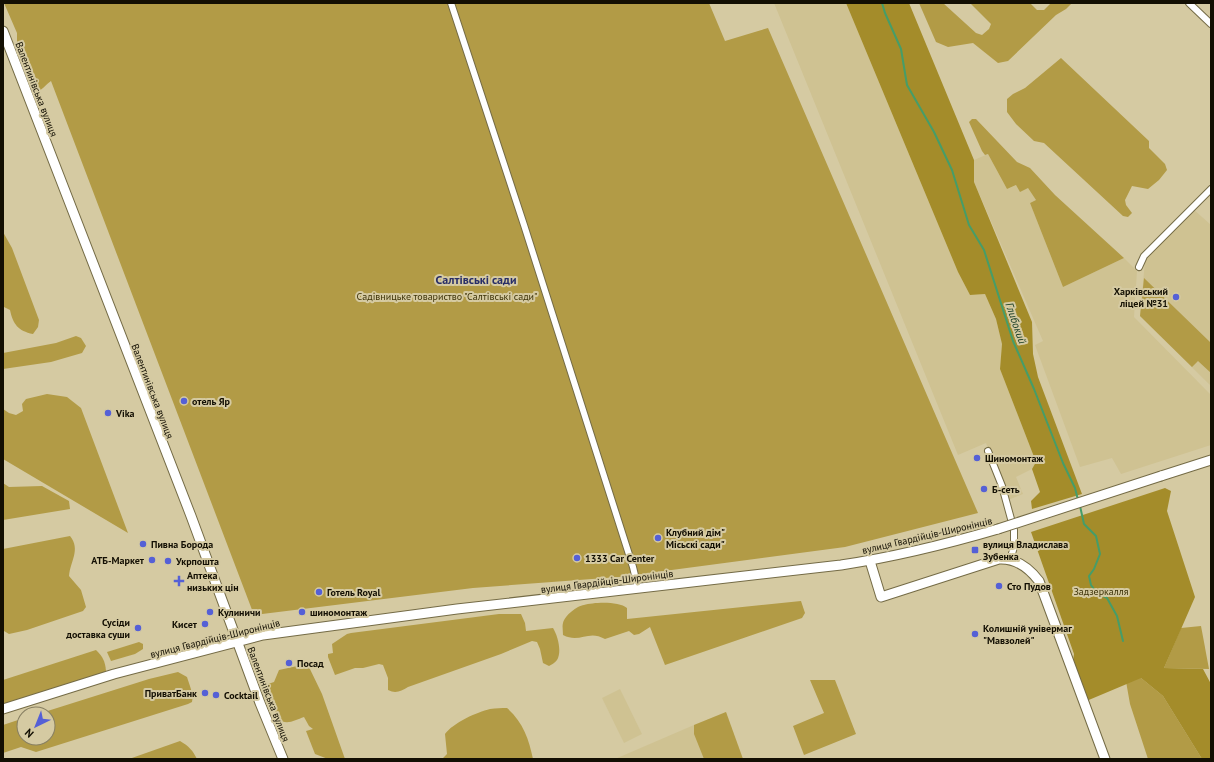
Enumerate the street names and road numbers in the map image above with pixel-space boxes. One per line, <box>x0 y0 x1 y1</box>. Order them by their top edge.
street label: Валентинівська вулиця <box>12 40 61 139</box>
street label: Валентинівська вулиця <box>128 342 177 441</box>
street label: вулиця Гвардійців-Широнінців <box>861 514 994 557</box>
street label: вулиця Гвардійців-Широнінців <box>540 567 674 596</box>
street label: вулиця Гвардійців-Широнінців <box>149 616 281 661</box>
street label: Валентинівська вулиця <box>244 645 293 744</box>

